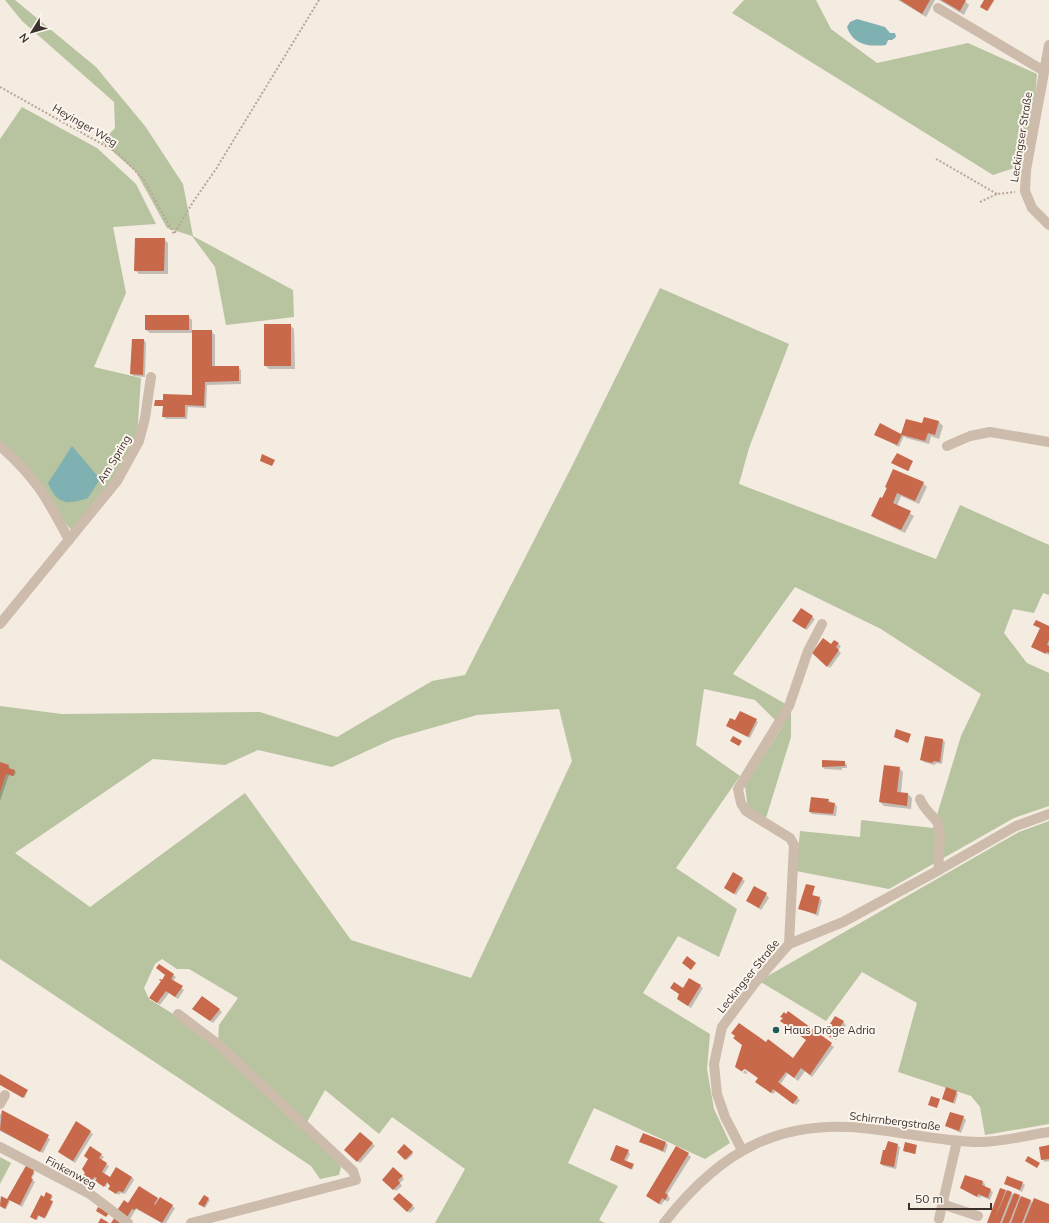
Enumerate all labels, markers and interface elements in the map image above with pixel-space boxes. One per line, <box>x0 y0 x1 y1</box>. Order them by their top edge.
north arrow <box>12 12 52 52</box>
text: N <box>16 30 32 46</box>
street label: Leckingser Straße <box>1007 91 1035 183</box>
street label: Heyinger Weg <box>50 101 120 149</box>
street label: Am Spring <box>94 432 134 486</box>
street label: Leckingser Straße <box>714 936 782 1016</box>
place label: Haus Dröge Adria <box>784 1023 875 1037</box>
marker: Haus Dröge Adria <box>771 1025 781 1035</box>
street label: Schirrnbergstraße <box>849 1108 941 1134</box>
street label: Finkenweg <box>43 1153 99 1191</box>
scale bar <box>909 1185 991 1211</box>
text: 50 m <box>915 1191 943 1206</box>

